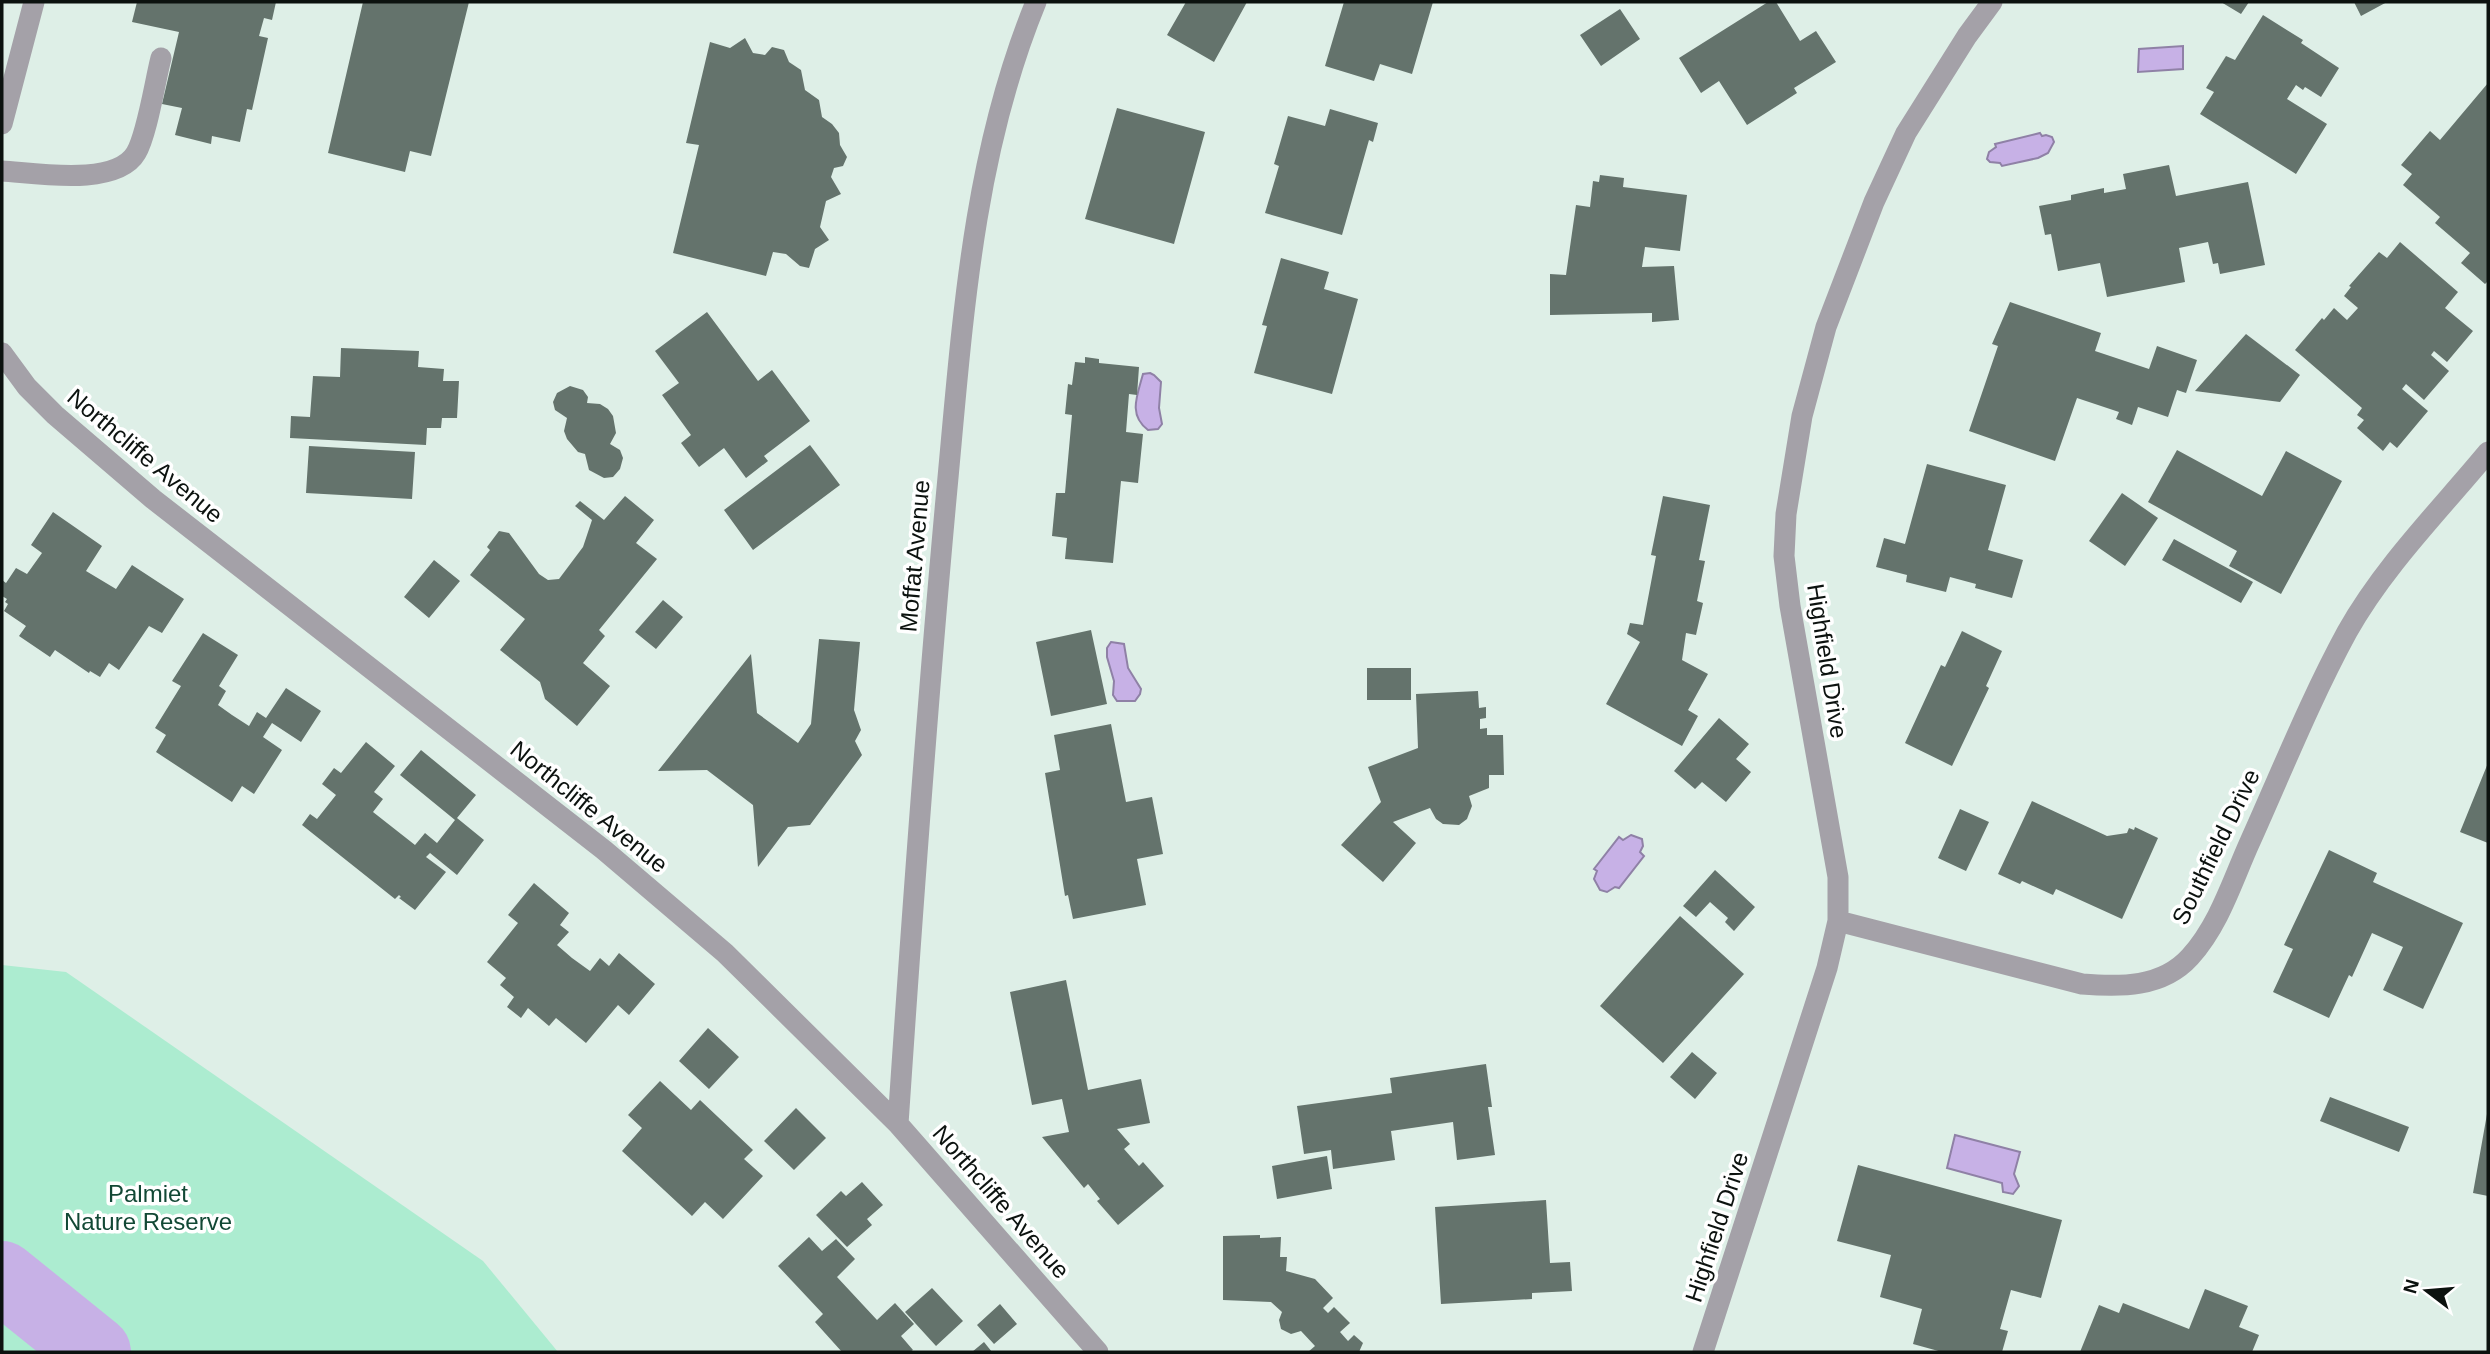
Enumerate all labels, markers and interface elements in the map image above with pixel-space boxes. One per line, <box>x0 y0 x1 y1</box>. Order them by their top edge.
street label: Northcliffe Avenue <box>62 383 228 528</box>
street label: Moffat Avenue <box>894 479 935 633</box>
street label: Highfield Drive <box>1802 582 1853 740</box>
street label: Northcliffe Avenue <box>505 735 673 878</box>
street label: Southfield Drive <box>2166 765 2265 929</box>
street label: Northcliffe Avenue <box>928 1120 1075 1284</box>
street label: Highfield Drive <box>1680 1148 1753 1305</box>
park label: Palmiet Nature Reserve <box>64 1180 232 1235</box>
north arrow <box>2392 1256 2462 1326</box>
text: N <box>2399 1277 2423 1296</box>

